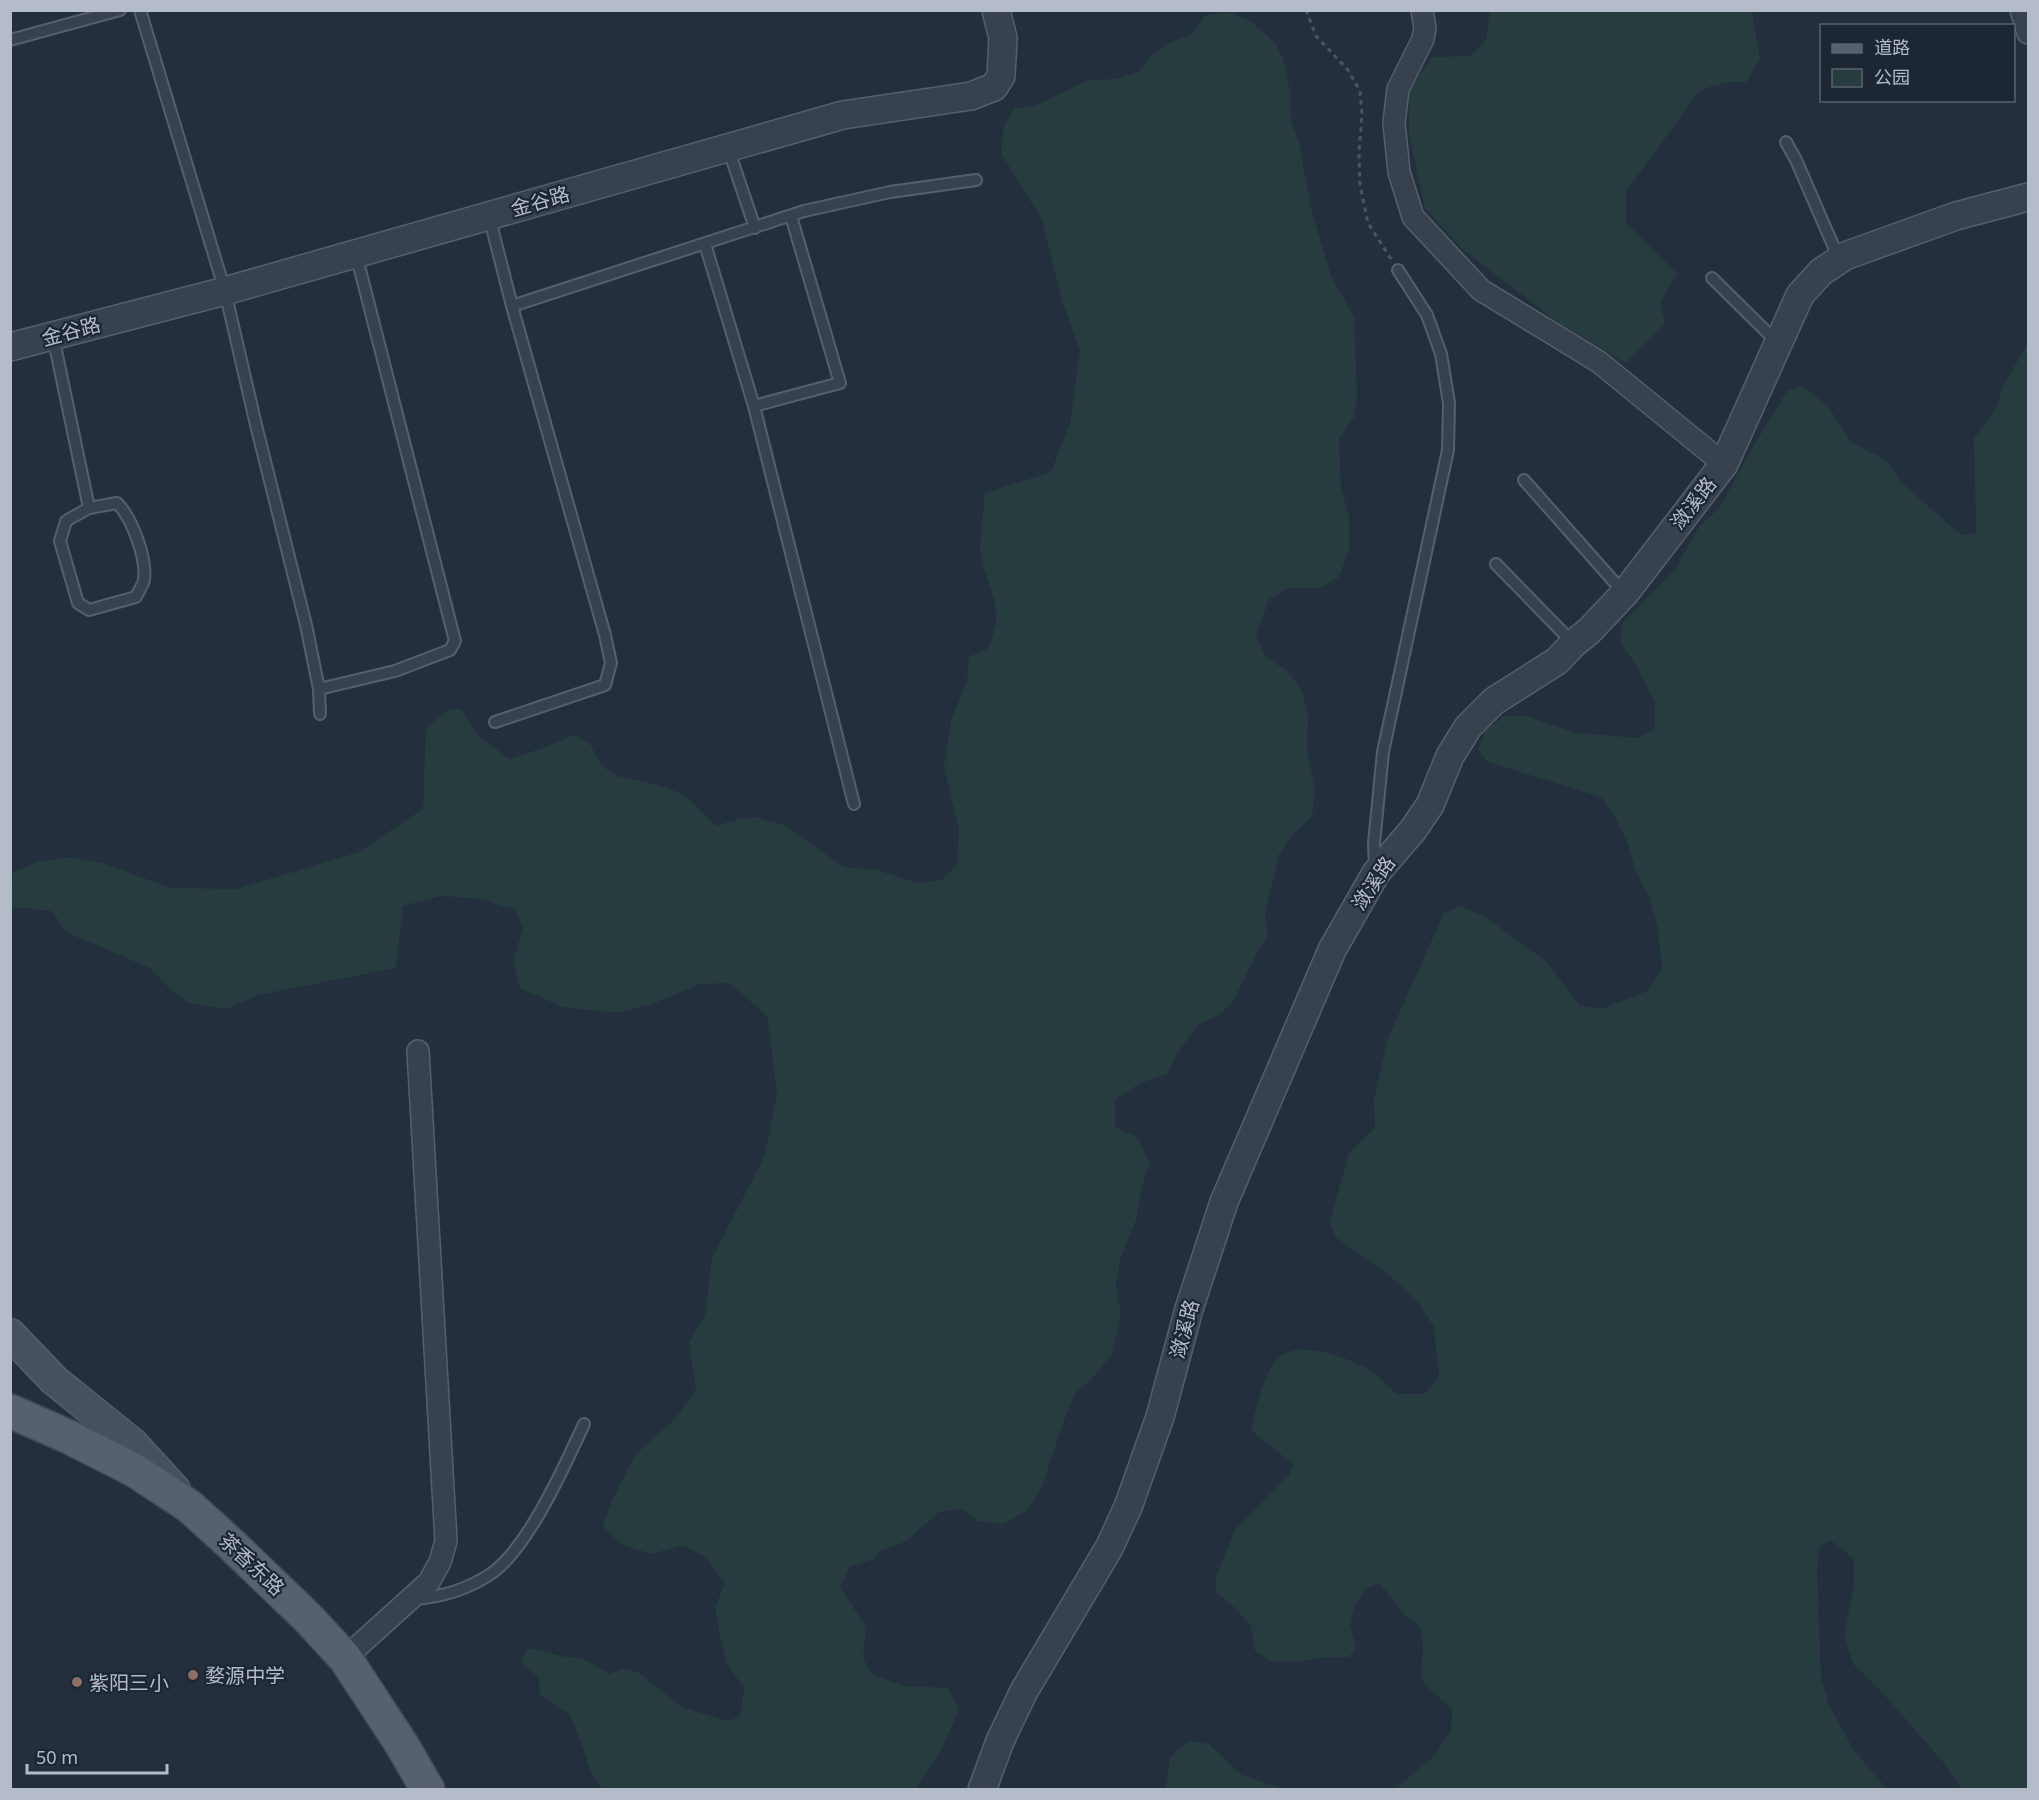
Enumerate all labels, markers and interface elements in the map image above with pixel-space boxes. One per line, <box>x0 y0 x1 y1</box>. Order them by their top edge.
legend <box>1820 24 2015 102</box>
text: 道路 <box>1874 35 1910 59</box>
text: 公园 <box>1874 65 1910 89</box>
street label: 金谷路 <box>507 180 573 222</box>
street label: 金谷路 <box>39 310 103 352</box>
street label: 潋溪路 <box>1664 471 1722 535</box>
street label: 潋溪路 <box>1345 851 1401 915</box>
street label: 潋溪路 <box>1163 1297 1205 1361</box>
street label: 茶香东路 <box>214 1527 290 1601</box>
place label: 婺源中学 <box>205 1662 285 1689</box>
marker: 婺源中学 <box>186 1668 200 1682</box>
place label: 紫阳三小 <box>89 1669 169 1696</box>
marker: 紫阳三小 <box>70 1675 84 1689</box>
scale bar <box>27 1737 166 1775</box>
text: 50 m <box>36 1745 78 1769</box>

